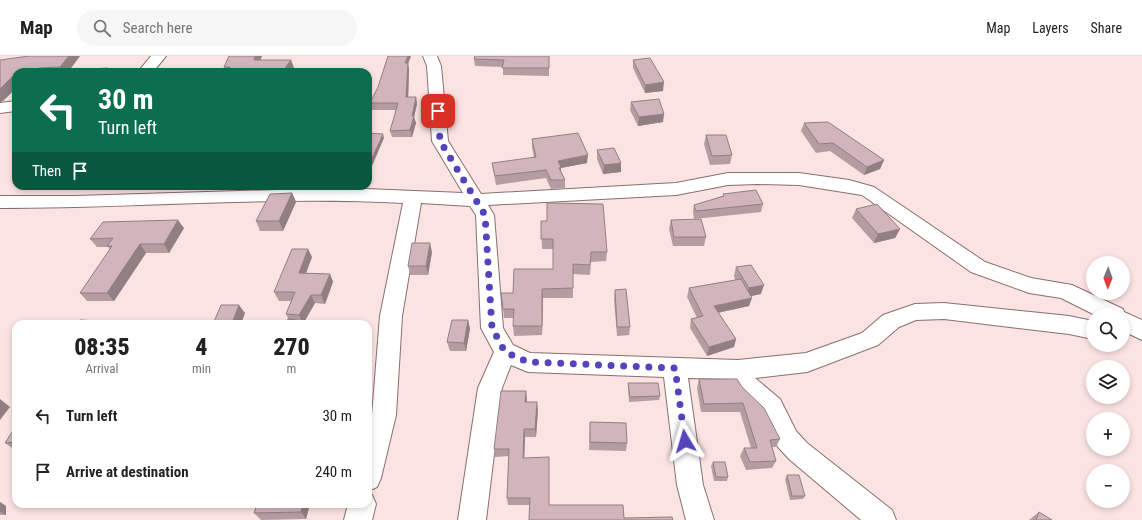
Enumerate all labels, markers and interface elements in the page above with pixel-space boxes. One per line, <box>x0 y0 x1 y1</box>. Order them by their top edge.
search box <box>77 10 357 46</box>
text: Map <box>20 16 53 39</box>
icon: search <box>91 17 113 39</box>
text: Search here <box>123 19 193 37</box>
text: Map <box>986 20 1010 36</box>
text: Layers <box>1032 20 1069 36</box>
text: Share <box>1091 20 1122 36</box>
text: 30 m <box>98 83 154 116</box>
icon: left <box>32 84 84 136</box>
pin <box>421 94 455 128</box>
icon: arrive <box>427 100 449 122</box>
text: Turn left <box>98 117 157 138</box>
icon: arrive <box>69 160 91 182</box>
text: Then <box>32 162 61 180</box>
north arrow <box>1086 256 1130 300</box>
map controls <box>1086 256 1130 508</box>
button: search <box>1086 308 1130 352</box>
text: 08:35 <box>74 333 130 361</box>
text: 4 <box>195 333 208 361</box>
text: 270 <box>273 333 310 361</box>
button: layers <box>1086 360 1130 404</box>
text: Arrival <box>85 361 119 376</box>
text: min <box>192 361 211 376</box>
text: m <box>287 361 296 376</box>
icon: left <box>32 405 54 427</box>
text: Turn left <box>66 407 117 425</box>
text: 30 m <box>322 407 352 425</box>
button: + <box>1086 412 1130 456</box>
position arrow <box>664 420 706 462</box>
icon: arrive <box>32 461 54 483</box>
text: Arrive at destination <box>66 463 189 481</box>
text: 240 m <box>315 463 352 481</box>
button: − <box>1086 464 1130 508</box>

